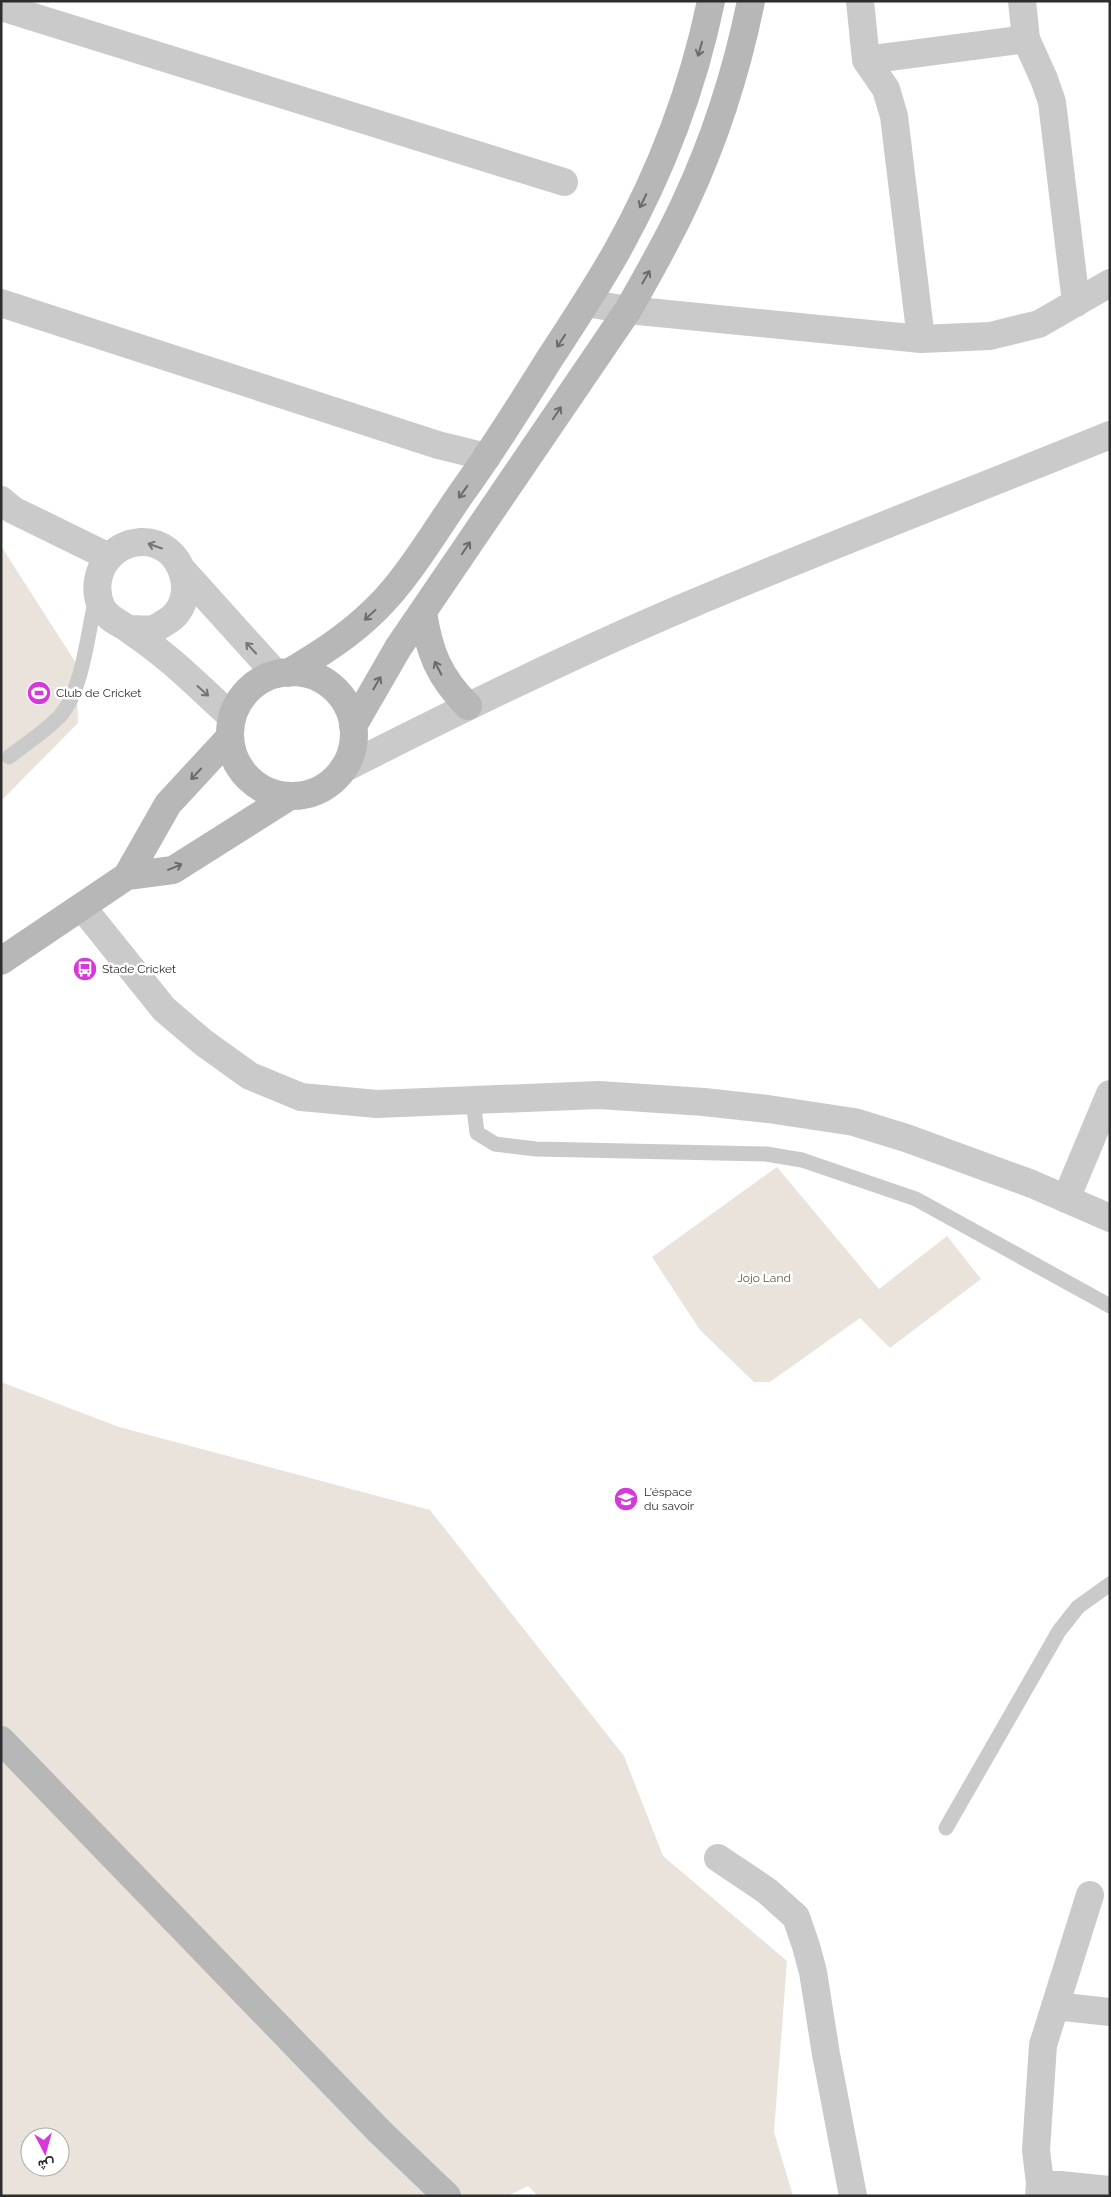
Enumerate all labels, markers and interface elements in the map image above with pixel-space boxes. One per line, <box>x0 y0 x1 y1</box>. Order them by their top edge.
one-way arrow <box>694 40 704 56</box>
one-way arrow <box>638 193 647 208</box>
one-way arrow <box>642 271 652 285</box>
one-way arrow <box>556 334 567 348</box>
one-way arrow <box>553 407 563 421</box>
one-way arrow <box>458 484 468 498</box>
one-way arrow <box>147 540 163 550</box>
one-way arrow <box>461 541 472 555</box>
one-way arrow <box>364 609 376 621</box>
one-way arrow <box>245 641 257 654</box>
one-way arrow <box>433 660 443 675</box>
one-way arrow <box>372 677 382 691</box>
sports icon: Club de Cricket <box>26 680 52 706</box>
one-way arrow <box>196 685 209 696</box>
place label: Club de Cricket <box>56 686 141 700</box>
one-way arrow <box>190 767 202 780</box>
one-way arrow <box>167 862 182 872</box>
bus stop icon: Stade Cricket <box>72 956 98 982</box>
place label: Stade Cricket <box>102 962 176 976</box>
park label: Jojo Land <box>737 1271 791 1285</box>
place label: L'éspace du savoir <box>644 1485 695 1513</box>
school or university icon: L'éspace du savoir <box>613 1486 639 1512</box>
north arrow <box>20 2127 70 2177</box>
text: ش <box>37 2155 56 2174</box>

